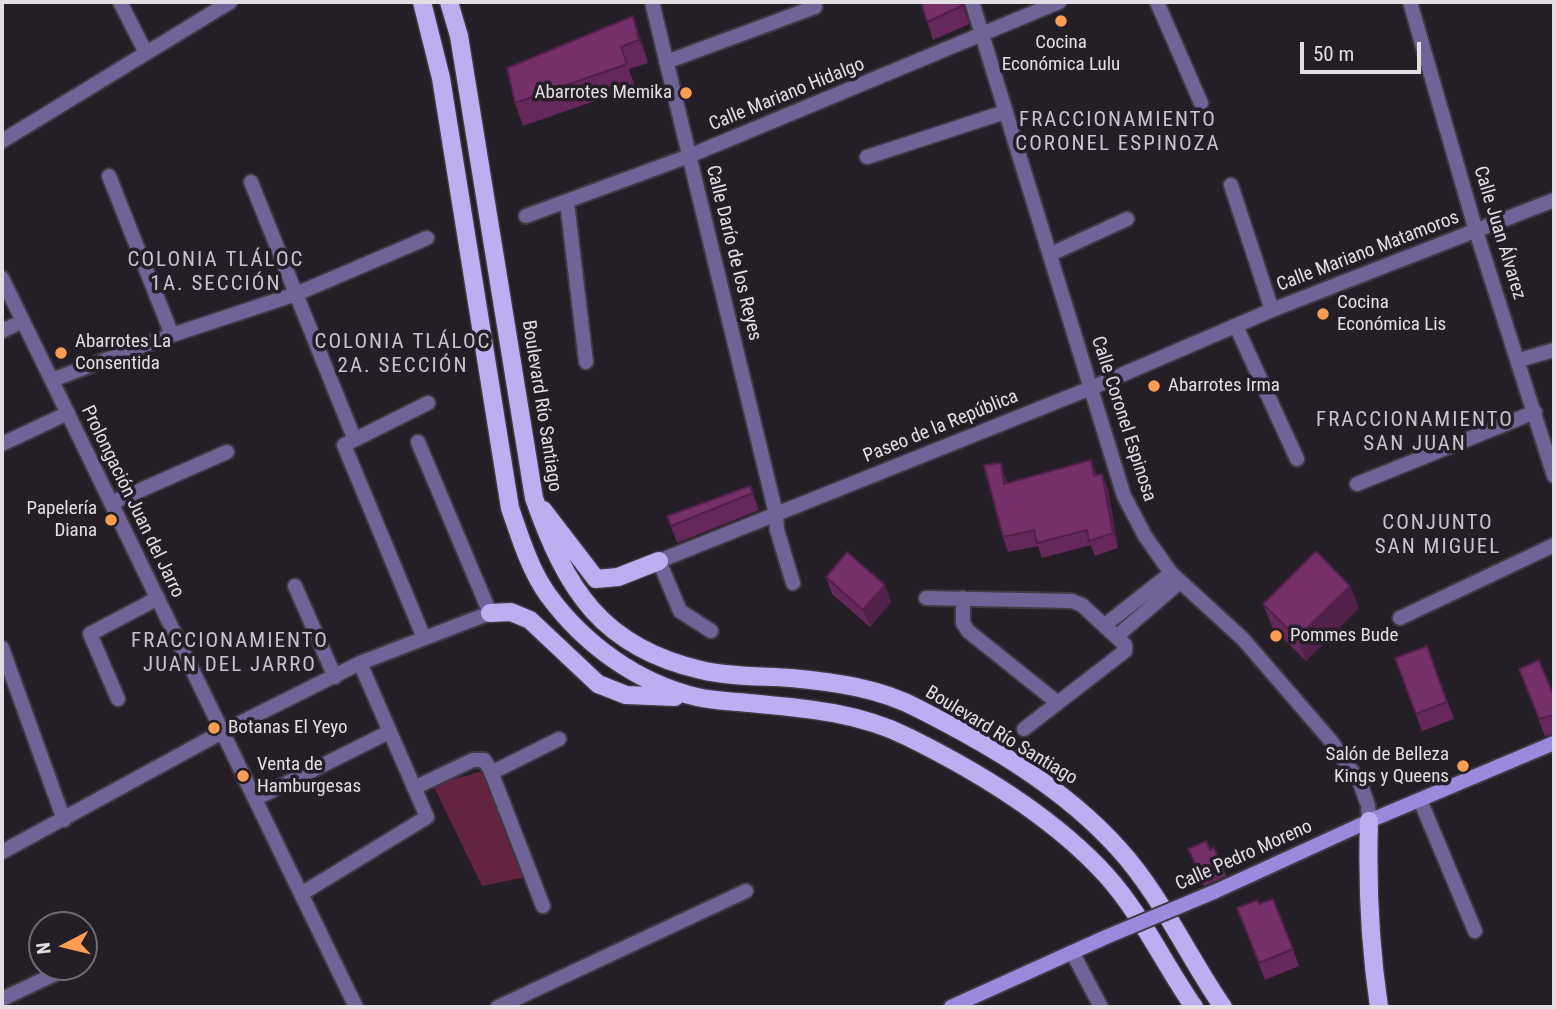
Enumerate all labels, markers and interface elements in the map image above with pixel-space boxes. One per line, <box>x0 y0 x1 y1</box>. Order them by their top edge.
marker: Cocina Económica Lulu <box>1053 13 1069 29</box>
scale bar <box>1304 28 1425 72</box>
place label: Cocina Económica Lulu <box>1002 32 1120 76</box>
text: 50 m <box>1313 42 1354 66</box>
street label: Calle Mariano Hidalgo <box>706 53 868 137</box>
place label: Abarrotes Memika <box>535 82 672 104</box>
marker: Abarrotes Memika <box>678 85 694 101</box>
district label: FRACCIONAMIENTO CORONEL ESPINOZA <box>1017 108 1219 158</box>
street label: Calle Darío de los Reyes <box>700 163 766 343</box>
street label: Calle Juan Álvarez <box>1468 164 1530 302</box>
street label: Calle Mariano Matamoros <box>1274 207 1462 297</box>
district label: COLONIA TLÁLOC 1A. SECCIÓN <box>129 248 303 298</box>
place label: Cocina Económica Lis <box>1337 292 1446 336</box>
marker: Cocina Económica Lis <box>1315 306 1331 322</box>
street label: Boulevard Río Santiago <box>516 319 566 493</box>
district label: COLONIA TLÁLOC 2A. SECCIÓN <box>316 330 490 380</box>
place label: Abarrotes La Consentida <box>75 331 171 375</box>
street label: Calle Coronel Espinosa <box>1086 333 1160 505</box>
marker: Abarrotes La Consentida <box>53 345 69 361</box>
place label: Abarrotes Irma <box>1168 375 1280 397</box>
marker: Abarrotes Irma <box>1146 378 1162 394</box>
street label: Paseo de la República <box>860 386 1022 468</box>
street label: Prolongación Juan del Jarro <box>76 402 188 602</box>
district label: FRACCIONAMIENTO SAN JUAN <box>1318 408 1512 458</box>
place label: Papelería Diana <box>27 498 97 542</box>
district label: CONJUNTO SAN MIGUEL <box>1376 511 1500 561</box>
marker: Papelería Diana <box>103 512 119 528</box>
place label: Pommes Bude <box>1290 625 1398 647</box>
marker: Pommes Bude <box>1268 628 1284 644</box>
district label: FRACCIONAMIENTO JUAN DEL JARRO <box>133 629 327 679</box>
street label: Boulevard Río Santiago <box>921 682 1081 790</box>
place label: Botanas El Yeyo <box>228 717 348 739</box>
marker: Botanas El Yeyo <box>206 720 222 736</box>
place label: Salón de Belleza Kings y Queens <box>1326 744 1449 788</box>
place label: Venta de Hamburgesas <box>257 754 361 798</box>
marker: Salón de Belleza Kings y Queens <box>1455 758 1471 774</box>
marker: Venta de Hamburgesas <box>235 768 251 784</box>
street label: Calle Pedro Moreno <box>1172 816 1316 896</box>
north arrow <box>28 911 98 981</box>
text: N <box>32 941 56 956</box>

